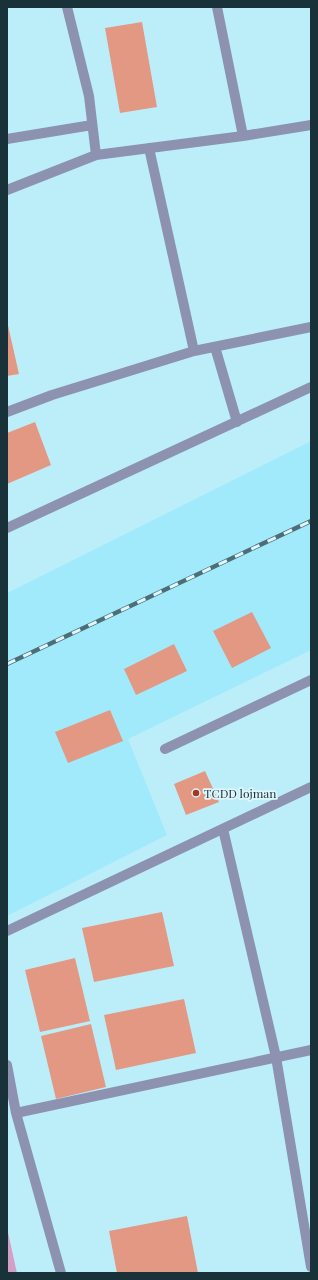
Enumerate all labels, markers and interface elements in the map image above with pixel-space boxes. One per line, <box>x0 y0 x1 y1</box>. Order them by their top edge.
place label: TCDD lojman <box>204 785 276 801</box>
marker: TCDD lojman <box>191 788 201 798</box>

